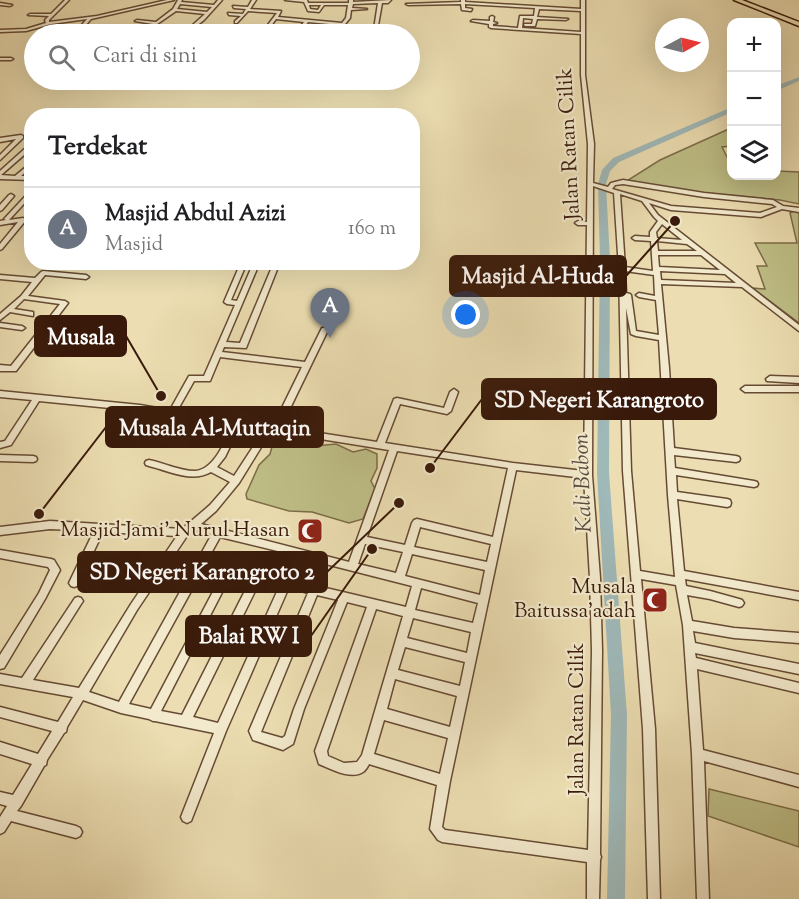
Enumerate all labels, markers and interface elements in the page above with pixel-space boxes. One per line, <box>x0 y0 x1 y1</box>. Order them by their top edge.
north arrow <box>655 18 709 72</box>
map controls <box>727 18 781 180</box>
button: + <box>727 18 781 72</box>
search box <box>24 24 420 90</box>
icon: search <box>45 41 78 74</box>
text: Cari di sini <box>93 41 197 73</box>
street label: Jalan Ratan Cilik <box>551 67 589 222</box>
button: − <box>727 72 781 126</box>
button: layers <box>727 126 781 180</box>
text: Terdekat <box>48 129 147 166</box>
text: Masjid Abdul Azizi <box>105 199 286 231</box>
text: A <box>59 215 76 244</box>
text: 160 m <box>348 215 396 244</box>
text: Masjid <box>105 231 163 260</box>
callout: Masjid Al-Huda <box>450 256 626 296</box>
text: Masjid Al-Huda <box>462 262 615 294</box>
pin: A <box>310 288 350 338</box>
your location <box>451 300 480 329</box>
callout: Musala <box>35 316 126 356</box>
text: Musala <box>47 323 116 355</box>
callout: SD Negeri Karangroto <box>482 379 716 419</box>
text: SD Negeri Karangroto <box>494 386 704 418</box>
callout: Musala Al-Muttaqin <box>106 407 323 447</box>
text: Musala Al-Muttaqin <box>119 414 311 446</box>
water label: Kali Babon <box>566 432 602 533</box>
place label: Masjid Jami' Nurul Hasan <box>60 516 290 546</box>
mosque icon: Masjid Jami' Nurul Hasan <box>295 516 325 546</box>
callout: SD Negeri Karangroto 2 <box>78 552 327 592</box>
text: SD Negeri Karangroto 2 <box>89 558 315 590</box>
place label: Musala Baitussa'adah <box>514 573 636 627</box>
mosque icon: Musala Baitussa'adah <box>640 585 670 615</box>
callout: Balai RW I <box>186 616 311 656</box>
text: Balai RW I <box>199 622 300 654</box>
street label: Jalan Ratan Cilik <box>563 642 593 796</box>

